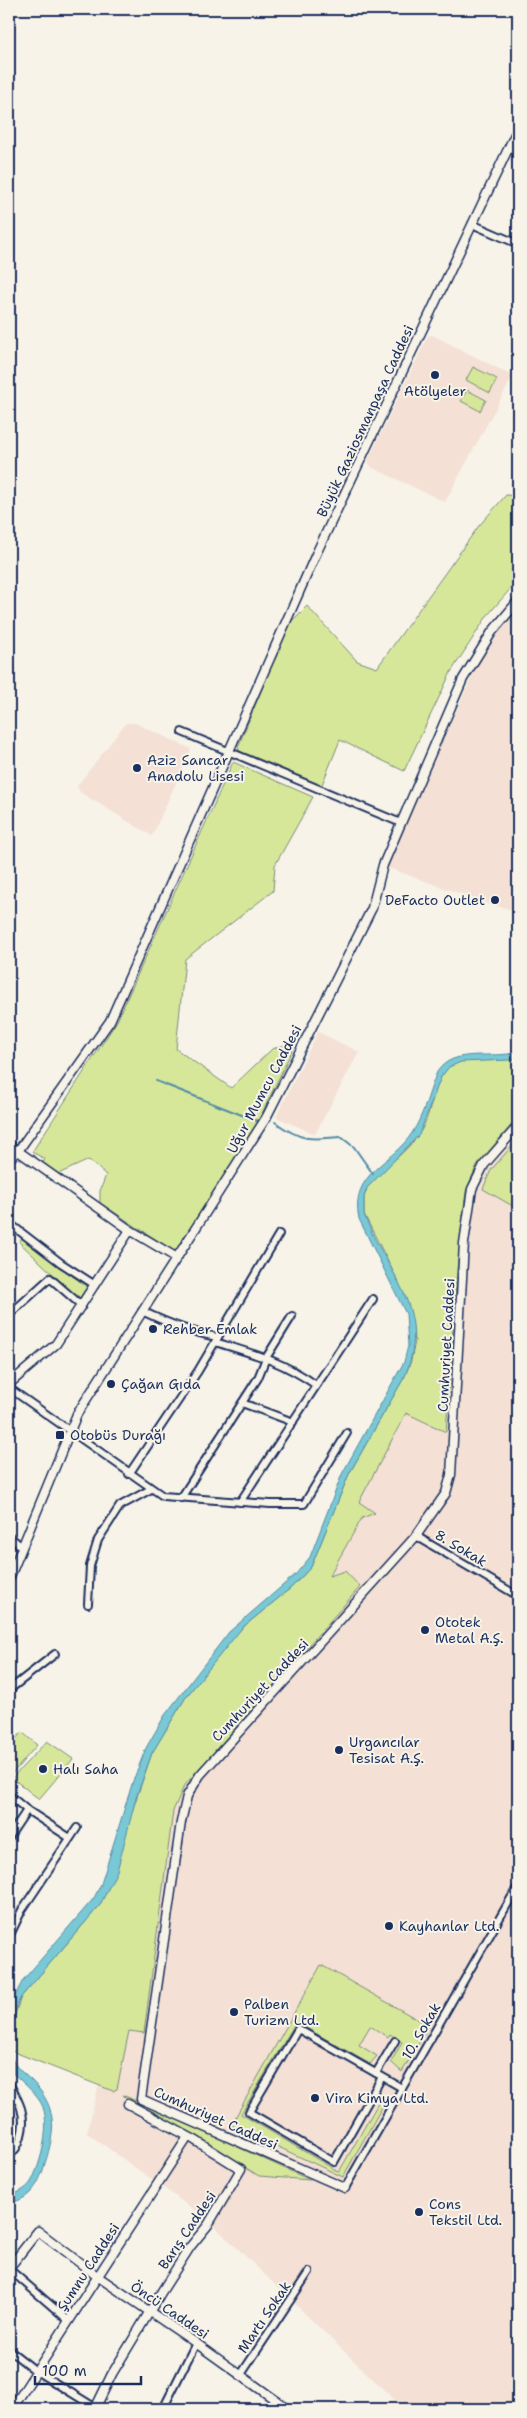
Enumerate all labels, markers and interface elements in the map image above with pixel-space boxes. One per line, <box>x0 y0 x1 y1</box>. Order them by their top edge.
street label: Büyük Gaziosmanpaşa Caddesi <box>312 322 418 520</box>
marker: Atölyeler <box>429 369 441 381</box>
place label: Atölyeler <box>404 382 467 400</box>
place label: Aziz Sancar Anadolu Lisesi <box>147 751 244 785</box>
marker: Aziz Sancar Anadolu Lisesi <box>131 762 143 774</box>
place label: DeFacto Outlet <box>385 891 485 909</box>
marker: DeFacto Outlet <box>489 894 501 906</box>
street label: Uğur Mumcu Caddesi <box>223 1022 305 1156</box>
street label: Cumhuriyet Caddesi <box>433 1277 459 1413</box>
place label: Rehber Emlak <box>163 1320 257 1338</box>
marker: Rehber Emlak <box>147 1323 159 1335</box>
place label: Çağan Gıda <box>121 1375 201 1393</box>
marker: Çağan Gıda <box>105 1378 117 1390</box>
place label: Otobüs Durağı <box>70 1426 166 1444</box>
marker: Otobüs Durağı <box>54 1429 66 1441</box>
street label: 8. Sokak <box>432 1525 490 1571</box>
place label: Ototek Metal A.Ş. <box>435 1613 504 1647</box>
marker: Ototek Metal A.Ş. <box>419 1624 431 1636</box>
street label: Cumhuriyet Caddesi <box>208 1635 312 1745</box>
place label: Urgancılar Tesisat A.Ş. <box>349 1733 424 1767</box>
marker: Urgancılar Tesisat A.Ş. <box>333 1744 345 1756</box>
place label: Halı Saha <box>53 1760 118 1778</box>
marker: Halı Saha <box>37 1763 49 1775</box>
place label: Kayhanlar Ltd. <box>399 1917 499 1935</box>
marker: Kayhanlar Ltd. <box>383 1920 395 1932</box>
place label: Palben Turizm Ltd. <box>244 1995 319 2029</box>
street label: 10. Sokak <box>397 1999 445 2063</box>
marker: Palben Turizm Ltd. <box>228 2006 240 2018</box>
street label: Cumhuriyet Caddesi <box>151 2082 281 2154</box>
place label: Vira Kimya Ltd. <box>325 2089 429 2107</box>
marker: Vira Kimya Ltd. <box>309 2092 321 2104</box>
street label: Barış Caddesi <box>154 2187 220 2273</box>
place label: Cons Tekstil Ltd. <box>429 2195 502 2229</box>
marker: Cons Tekstil Ltd. <box>413 2206 425 2218</box>
street label: Şumnu Caddesi <box>53 2219 123 2315</box>
street label: Öncü Caddesi <box>127 2277 213 2343</box>
street label: Martı Sokak <box>233 2278 295 2356</box>
scale bar <box>35 2353 141 2385</box>
text: 100 m <box>42 2361 87 2381</box>

